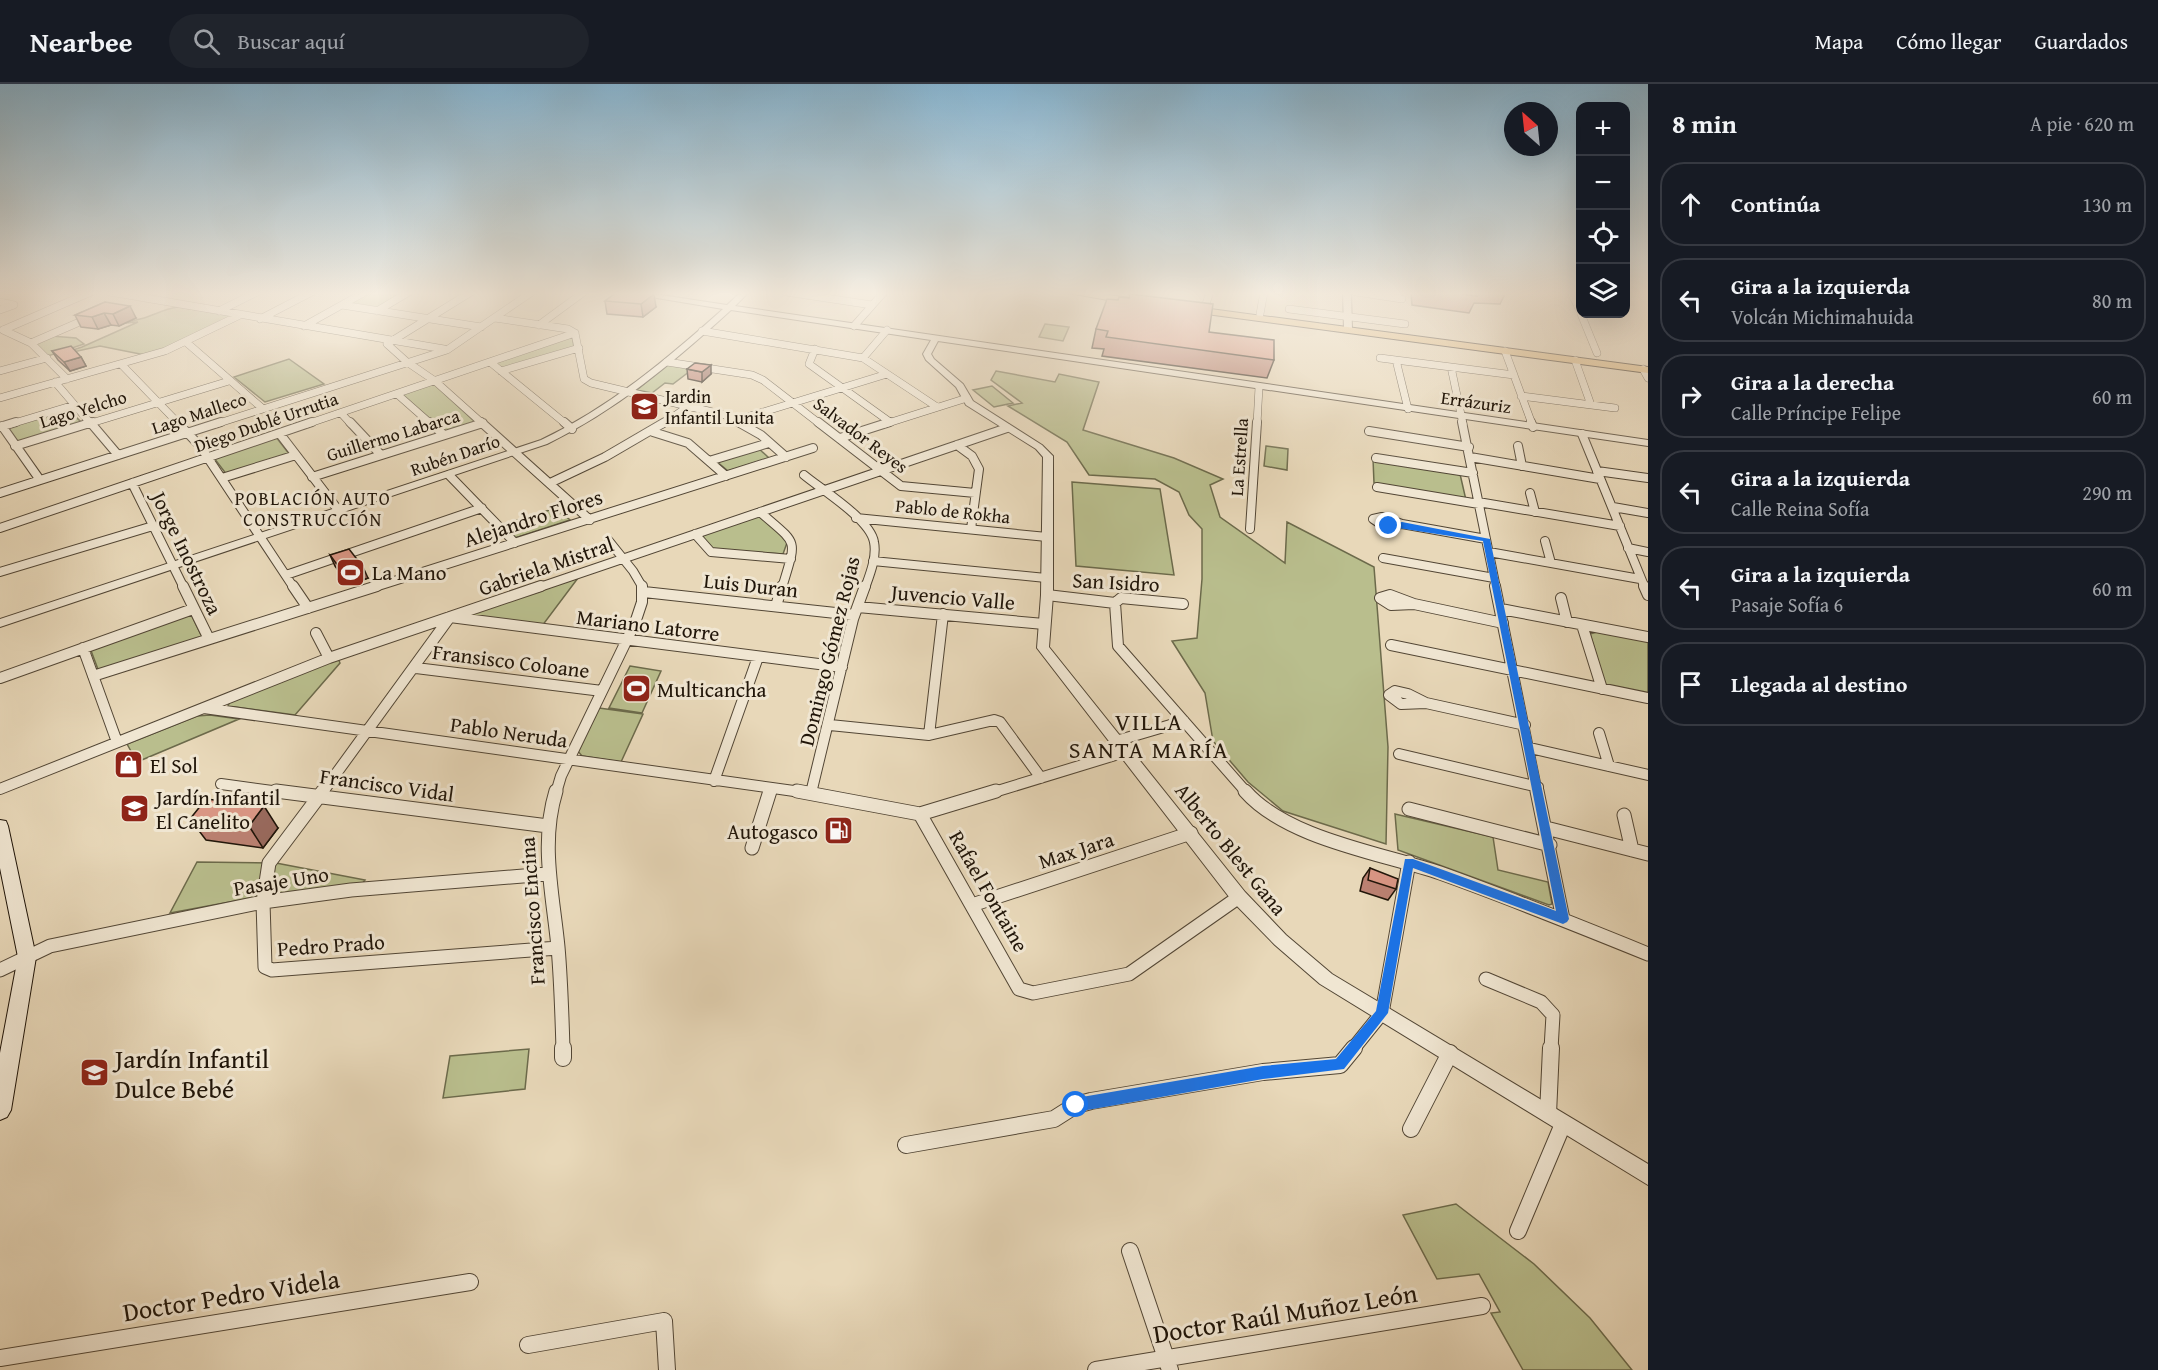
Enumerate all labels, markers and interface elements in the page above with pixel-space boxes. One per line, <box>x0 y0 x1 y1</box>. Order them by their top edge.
search box <box>169 14 589 68</box>
text: Nearbee <box>30 21 133 62</box>
icon: search <box>190 25 223 58</box>
text: Buscar aquí <box>238 25 345 57</box>
text: Mapa <box>1815 26 1863 57</box>
text: Cómo llegar <box>1896 26 2001 57</box>
text: Guardados <box>2034 26 2128 57</box>
north arrow <box>1504 102 1558 156</box>
map controls <box>1576 102 1630 318</box>
button: + <box>1576 102 1630 156</box>
text: 8 min <box>1672 104 1737 143</box>
text: A pie · 620 m <box>2030 109 2134 138</box>
button: − <box>1576 156 1630 210</box>
icon: ahead <box>1674 188 1707 221</box>
text: Continúa <box>1731 188 1820 220</box>
text: 130 m <box>2082 190 2132 219</box>
button: locate <box>1576 210 1630 264</box>
button: layers <box>1576 264 1630 318</box>
text: Gira a la izquierda <box>1731 270 1910 302</box>
icon: left <box>1674 284 1707 317</box>
text: 80 m <box>2092 286 2132 315</box>
text: Volcán Michimahuida <box>1731 302 1914 331</box>
text: Gira a la derecha <box>1731 366 1894 398</box>
icon: right <box>1674 380 1707 413</box>
text: 60 m <box>2092 382 2132 411</box>
street label: Lago Yelcho <box>36 383 130 435</box>
place label: Jardin Infantil Lunita <box>663 383 774 431</box>
street label: Errázuriz <box>1439 384 1513 420</box>
street label: Lago Malleco <box>148 385 250 441</box>
street label: Diego Dublé Urrutia <box>191 385 342 459</box>
school or university icon: Jardin Infantil Lunita <box>628 390 660 422</box>
street label: Salvador Reyes <box>808 390 914 480</box>
text: Calle Príncipe Felipe <box>1731 398 1901 427</box>
street label: Guillermo Labarca <box>323 402 463 468</box>
street label: La Estrella <box>1223 417 1255 497</box>
street label: Rubén Darío <box>407 427 503 483</box>
text: Gira a la izquierda <box>1731 462 1910 494</box>
icon: left <box>1674 476 1707 509</box>
text: 290 m <box>2082 478 2132 507</box>
street label: Alejandro Flores <box>460 481 606 555</box>
street label: Jorge Inostroza <box>142 483 230 620</box>
district label: POBLACIÓN AUTO CONSTRUCCIÓN <box>235 485 391 533</box>
street label: Pablo de Rokha <box>894 492 1012 530</box>
text: Calle Reina Sofía <box>1731 494 1869 523</box>
route end <box>1375 512 1401 538</box>
street label: Gabriela Mistral <box>474 528 618 604</box>
street label: Domingo Gómez Rojas <box>790 553 868 749</box>
sports icon: La Mano <box>335 556 367 588</box>
place label: La Mano <box>372 557 446 588</box>
text: Gira a la izquierda <box>1731 558 1910 590</box>
street label: San Isidro <box>1071 564 1161 600</box>
street label: Luis Duran <box>702 565 800 605</box>
icon: left <box>1674 572 1707 605</box>
text: 60 m <box>2092 574 2132 603</box>
street label: Juvencio Valle <box>887 576 1016 618</box>
text: Pasaje Sofía 6 <box>1731 590 1843 619</box>
street label: Mariano Latorre <box>575 601 721 649</box>
street label: Fransisco Coloane <box>431 636 591 686</box>
icon: arrive <box>1674 668 1707 701</box>
text: Llegada al destino <box>1731 668 1907 700</box>
sports icon: Multicancha <box>620 673 652 705</box>
place label: Multicancha <box>657 674 767 705</box>
district label: VILLA SANTA MARÍA <box>1069 704 1229 767</box>
street label: Pablo Neruda <box>448 708 570 756</box>
shop icon: El Sol <box>113 749 145 781</box>
place label: El Sol <box>150 750 198 781</box>
street label: Francisco Vidal <box>318 760 456 810</box>
street label: Alberto Blest Gana <box>1168 776 1294 922</box>
place label: Jardín Infantil El Canelito <box>153 782 281 837</box>
school or university icon: Jardín Infantil El Canelito <box>119 793 151 825</box>
fuel station icon: Autogasco <box>823 815 855 847</box>
place label: Autogasco <box>727 816 818 847</box>
street label: Max Jara <box>1034 823 1118 877</box>
street label: Rafael Fontaine <box>942 824 1036 958</box>
street label: Francisco Encina <box>511 836 553 986</box>
street label: Pasaje Uno <box>231 858 331 904</box>
street label: Pedro Prado <box>276 926 386 964</box>
place label: Jardín Infantil Dulce Bebé <box>112 1039 269 1108</box>
school or university icon: Jardín Infantil Dulce Bebé <box>78 1057 110 1089</box>
route start <box>1062 1091 1088 1117</box>
street label: Doctor Pedro Videla <box>120 1259 343 1331</box>
street label: Doctor Raúl Muñoz León <box>1150 1273 1420 1353</box>

